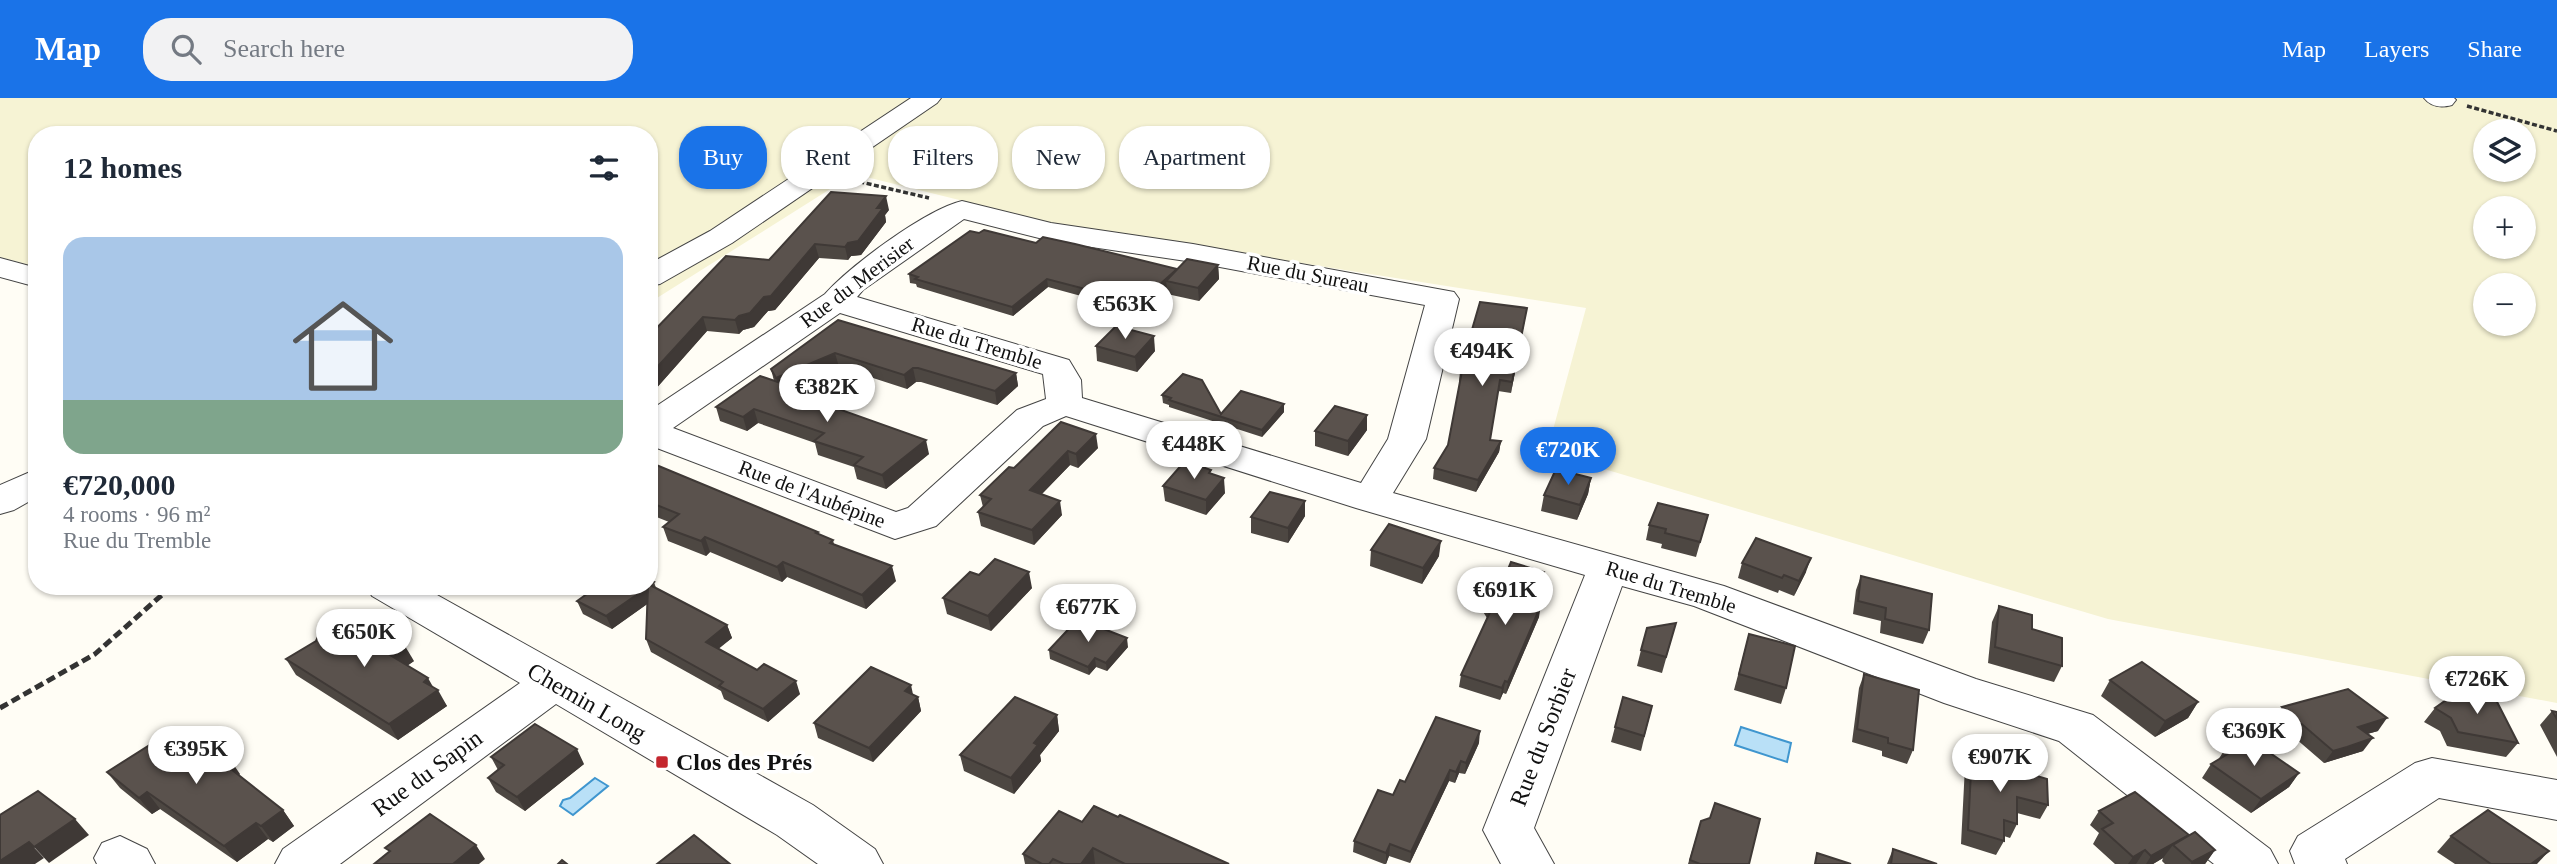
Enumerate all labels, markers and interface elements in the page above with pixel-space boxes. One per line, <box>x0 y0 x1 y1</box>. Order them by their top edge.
search box <box>143 18 633 81</box>
icon: search <box>167 30 205 68</box>
text: Map <box>35 31 101 67</box>
text: Search here <box>223 34 345 63</box>
text: Map <box>2282 36 2326 62</box>
text: Layers <box>2364 36 2429 62</box>
text: Share <box>2467 36 2522 62</box>
map controls <box>2473 119 2536 336</box>
button: layers <box>2473 119 2536 182</box>
chip: Buy <box>679 126 767 189</box>
chip: Rent <box>781 126 874 189</box>
chip: Filters <box>888 126 998 189</box>
chip: New <box>1012 126 1105 189</box>
chip: Apartment <box>1119 126 1270 189</box>
icon: filters <box>585 149 623 187</box>
text: 12 homes <box>63 151 182 184</box>
button: + <box>2473 196 2536 259</box>
street label: Rue du Merisier <box>795 231 919 333</box>
street label: Rue du Sureau <box>1245 250 1371 298</box>
button: − <box>2473 273 2536 336</box>
pin: €563K <box>1076 282 1174 341</box>
icon: home <box>280 283 406 409</box>
text: €563K <box>1093 291 1157 316</box>
street label: Rue du Tremble <box>909 312 1045 374</box>
pin: €494K <box>1433 328 1531 388</box>
text: €494K <box>1450 338 1514 363</box>
pin: €382K <box>778 364 876 424</box>
text: €382K <box>795 374 859 399</box>
pin: €448K <box>1145 422 1243 481</box>
pin: €720K <box>1519 428 1617 487</box>
text: €448K <box>1162 431 1226 456</box>
text: €720K <box>1536 437 1600 462</box>
street label: Rue de l'Aubépine <box>735 455 889 533</box>
text: €720,000 <box>63 468 176 501</box>
text: 4 rooms · 96 m² <box>63 502 210 527</box>
text: Rue du Tremble <box>63 528 211 553</box>
street label: Rue du Tremble <box>1603 556 1739 618</box>
pin: €691K <box>1456 568 1554 627</box>
text: €691K <box>1473 577 1537 602</box>
pin: €677K <box>1039 584 1137 644</box>
text: €677K <box>1056 594 1120 619</box>
pin: €650K <box>315 610 413 669</box>
text: €650K <box>332 619 396 644</box>
pin: €726K <box>2428 656 2526 716</box>
street label: Chemin Long <box>523 658 651 746</box>
street label: Rue du Sorbier <box>1505 665 1581 809</box>
text: €726K <box>2445 666 2509 691</box>
pin: €369K <box>2205 708 2303 768</box>
text: €369K <box>2222 718 2286 743</box>
street label: Rue du Sapin <box>367 724 487 822</box>
pin: €395K <box>147 726 245 786</box>
pin: €907K <box>1951 734 2049 794</box>
text: €395K <box>164 736 228 761</box>
text: €907K <box>1968 744 2032 769</box>
place label: Clos des Prés <box>676 749 812 775</box>
marker: Clos des Prés <box>654 754 670 770</box>

